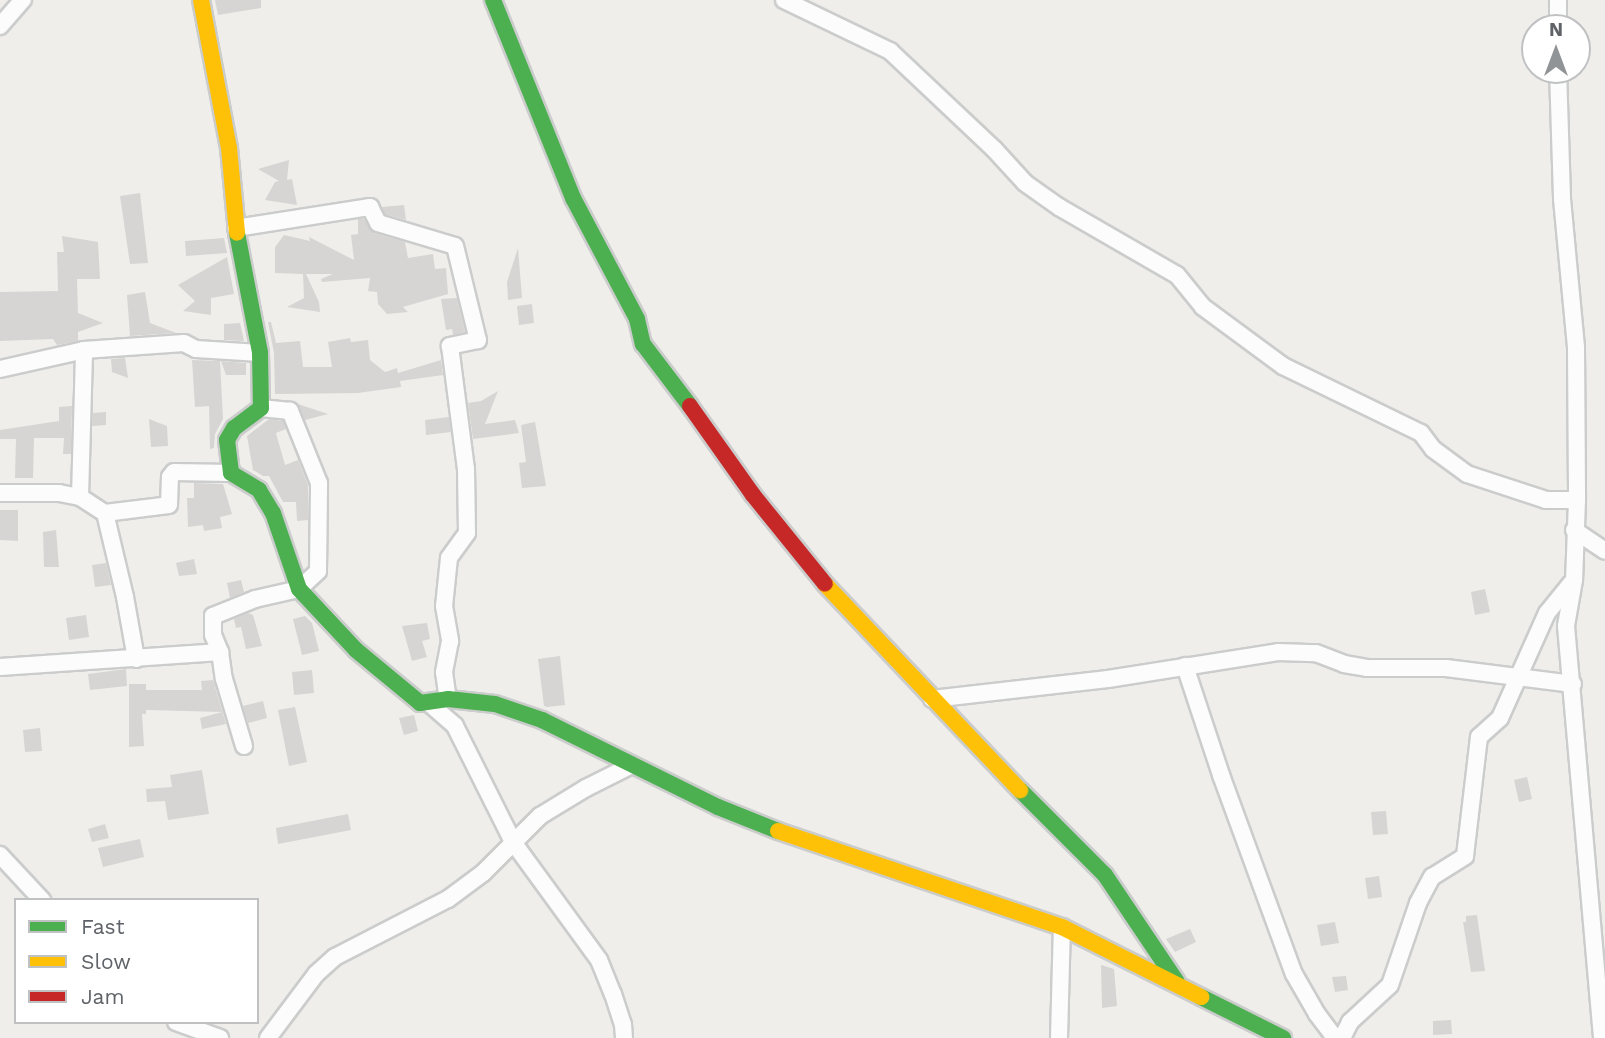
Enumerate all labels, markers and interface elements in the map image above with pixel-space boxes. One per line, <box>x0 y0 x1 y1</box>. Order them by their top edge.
north arrow <box>1521 14 1591 84</box>
text: N <box>1549 18 1563 41</box>
legend <box>14 898 259 1024</box>
text: Fast <box>81 914 125 939</box>
text: Slow <box>81 949 131 974</box>
text: Jam <box>81 984 124 1009</box>

